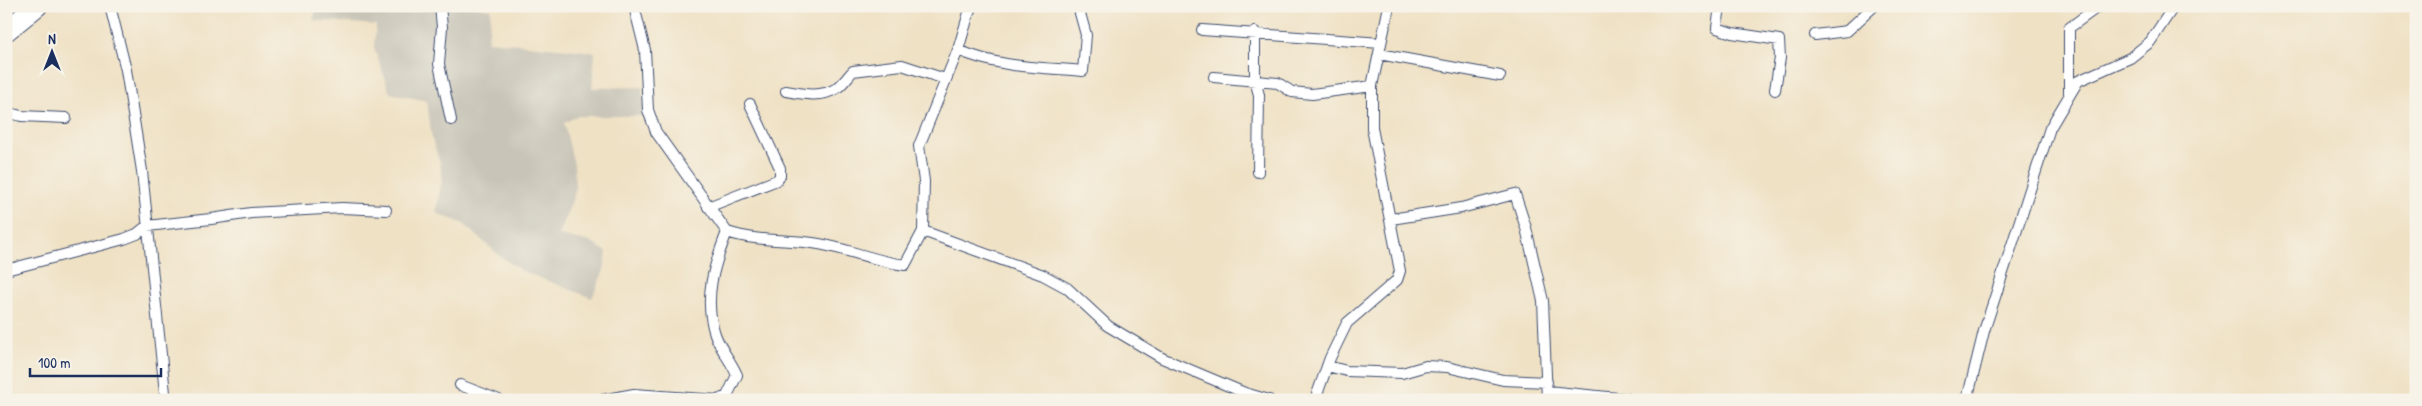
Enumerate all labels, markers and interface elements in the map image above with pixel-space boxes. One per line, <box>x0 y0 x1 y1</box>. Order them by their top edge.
north arrow <box>28 28 78 78</box>
text: N <box>48 29 56 48</box>
scale bar <box>30 346 161 378</box>
text: 100 m <box>38 352 71 373</box>

